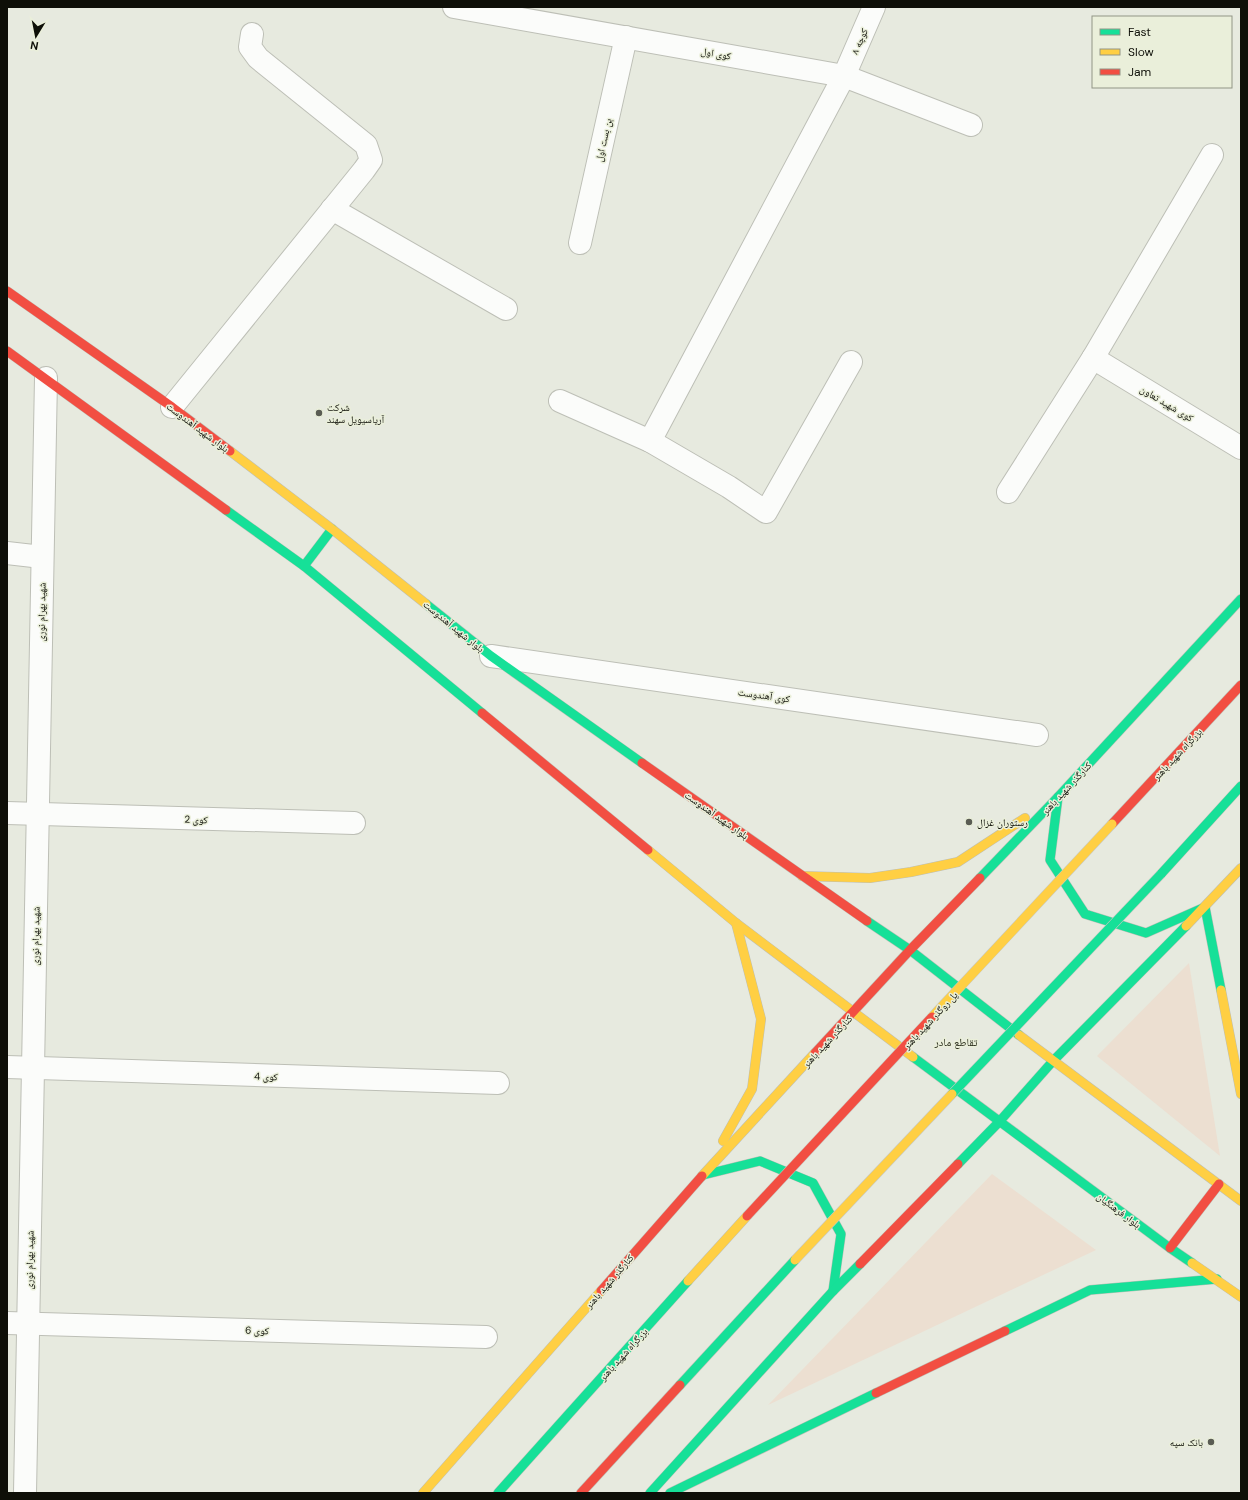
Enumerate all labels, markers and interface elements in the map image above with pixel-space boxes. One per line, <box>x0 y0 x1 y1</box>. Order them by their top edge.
north arrow <box>16 16 56 56</box>
legend <box>1092 16 1232 88</box>
text: Fast <box>1128 24 1151 40</box>
street label: کوچه ۸ <box>848 26 871 56</box>
text: N <box>29 38 39 53</box>
street label: کوی اول <box>700 44 732 63</box>
text: Slow <box>1128 44 1154 60</box>
text: Jam <box>1128 64 1151 80</box>
street label: بن بست اول <box>592 117 615 163</box>
street label: کوی شهید تعاون <box>1138 382 1196 424</box>
street label: بلوار شهید آهندوست <box>164 400 232 455</box>
place label: شرکت آریاسیویل سهند <box>327 401 385 426</box>
marker: شرکت آریاسیویل سهند <box>314 408 324 418</box>
street label: شهید بهرام نوری <box>34 582 50 642</box>
street label: بلوار شهید آهندوست <box>421 598 487 655</box>
street label: کوی آهندوست <box>737 685 791 706</box>
street label: بزرگراه شهید باهنر <box>1149 725 1205 784</box>
street label: کنارگذر شهید باهنر <box>1038 759 1094 818</box>
street label: بلوار شهید آهندوست <box>682 789 751 842</box>
street label: کوی 2 <box>184 813 208 826</box>
place label: رستوران غزال <box>977 816 1028 829</box>
marker: رستوران غزال <box>964 817 974 827</box>
street label: شهید بهرام نوری <box>28 906 44 966</box>
street label: پل روگذر شهید باهنر <box>899 989 961 1053</box>
street label: کنارگذر شهید باهنر <box>799 1012 855 1071</box>
district label: تقاطع مادر <box>934 1035 978 1049</box>
street label: کوی 4 <box>254 1070 278 1083</box>
street label: بلوار فرهنگیان <box>1094 1190 1143 1231</box>
street label: شهید بهرام نوری <box>22 1230 38 1290</box>
street label: کنارگذر شهید باهنر <box>582 1252 636 1312</box>
street label: کوی 6 <box>245 1324 269 1337</box>
street label: بزرگراه شهید باهنر <box>596 1325 651 1384</box>
place label: بانک سپه <box>1170 1436 1203 1449</box>
marker: بانک سپه <box>1206 1437 1216 1447</box>

